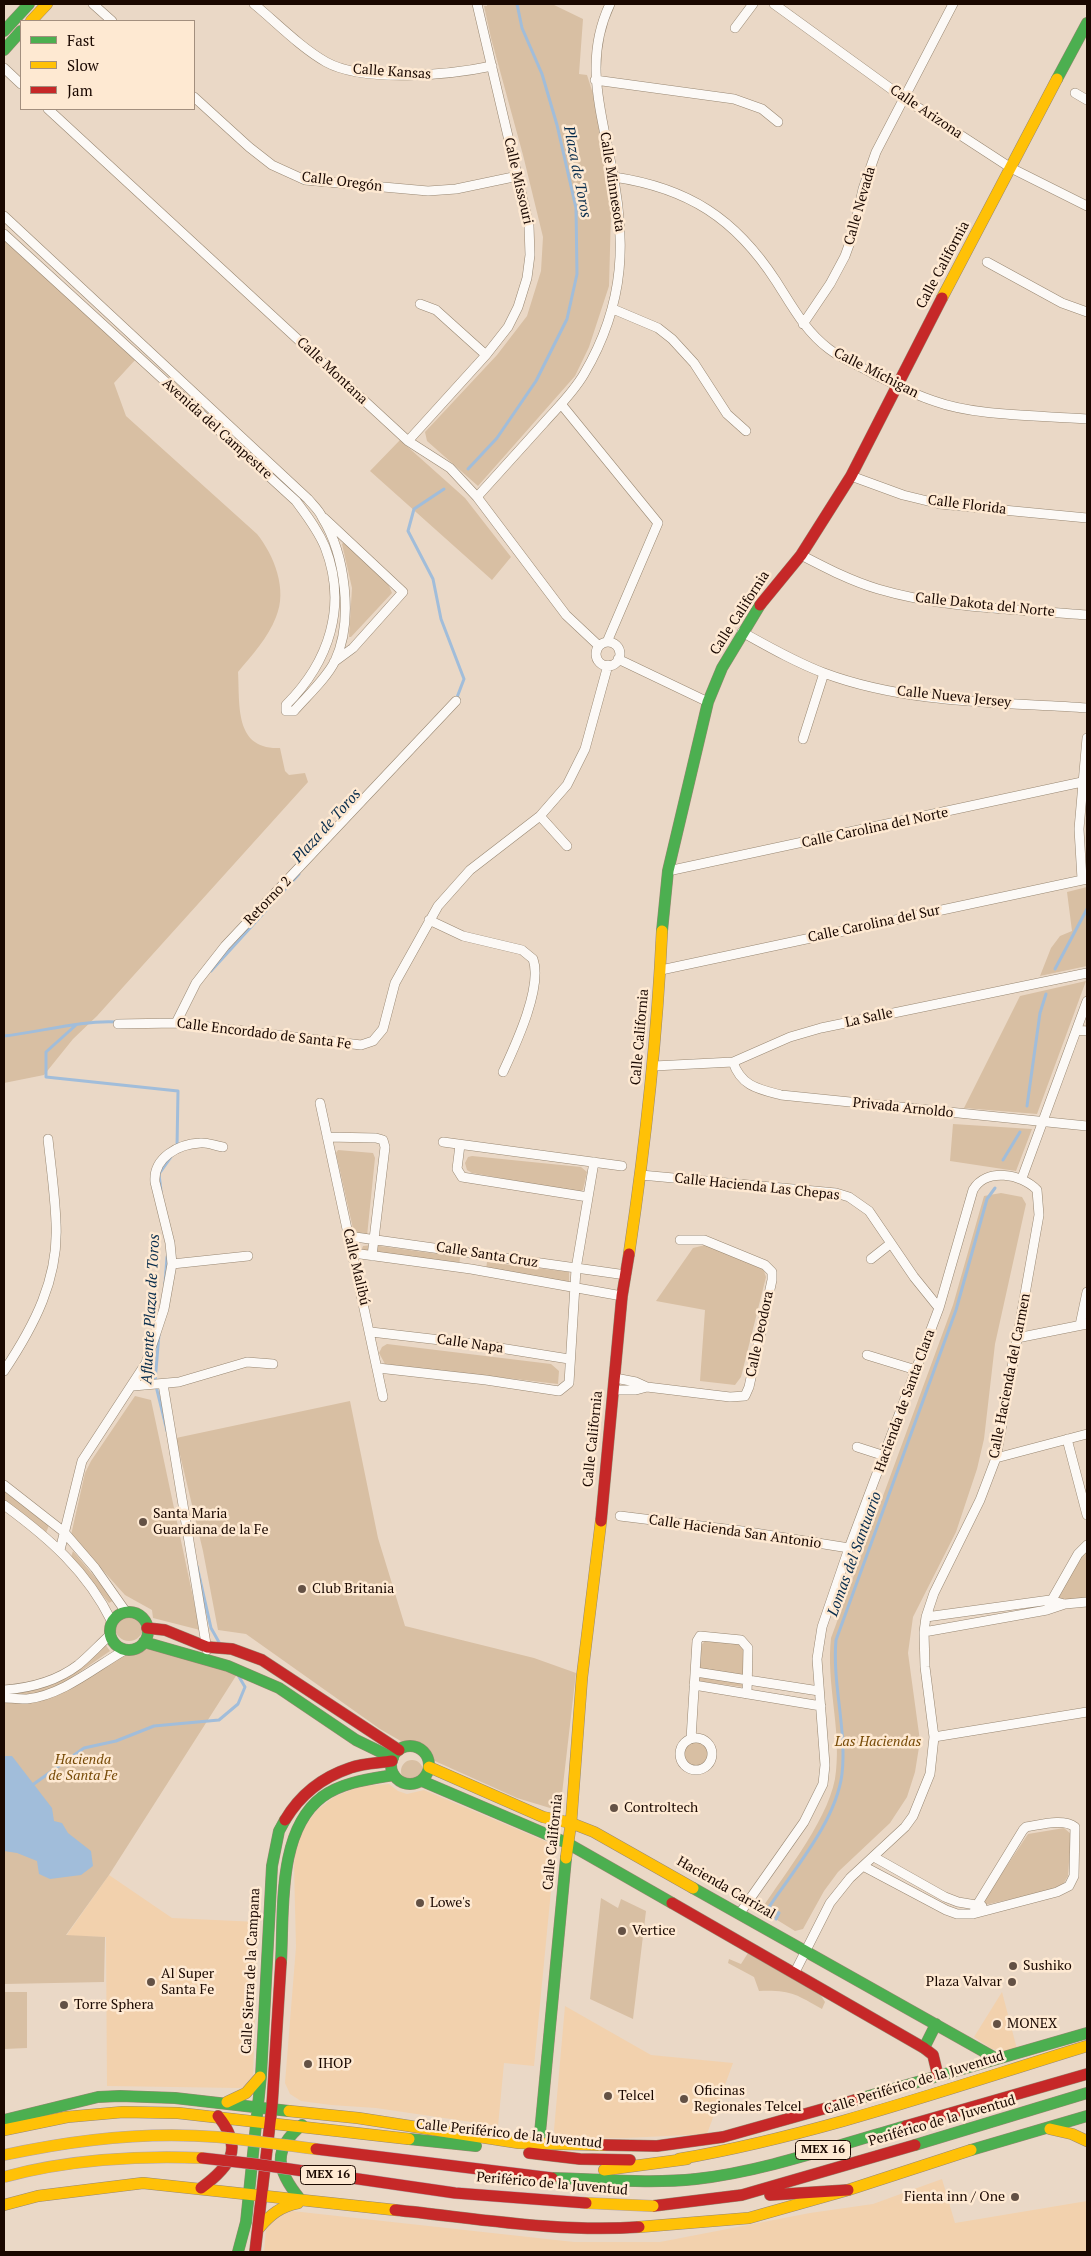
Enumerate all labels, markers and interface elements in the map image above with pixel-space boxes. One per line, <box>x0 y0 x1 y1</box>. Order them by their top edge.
legend <box>20 20 195 110</box>
text: Fast <box>67 30 95 50</box>
text: Slow <box>67 55 99 75</box>
street label: Calle Kansas <box>352 61 432 83</box>
text: Jam <box>67 80 93 100</box>
street label: Calle Arizona <box>887 82 965 142</box>
water label: Plaza de Toros <box>559 124 595 220</box>
street label: Calle Minnesota <box>596 131 628 233</box>
street label: Calle Missouri <box>500 136 536 226</box>
street label: Calle Nevada <box>841 165 879 247</box>
street label: Calle Oregón <box>301 169 383 195</box>
street label: Calle California <box>913 218 973 312</box>
street label: Calle Montana <box>293 334 371 408</box>
street label: Calle Míchigan <box>831 344 921 402</box>
street label: Avenida del Campestre <box>158 375 276 483</box>
street label: Calle Florida <box>927 492 1007 518</box>
street label: Calle California <box>707 568 773 658</box>
street label: Calle Dakota del Norte <box>914 589 1056 621</box>
street label: Calle Nueva Jersey <box>896 683 1012 711</box>
water label: Plaza de Toros <box>289 785 365 867</box>
street label: Calle Carolina del Norte <box>800 804 950 852</box>
street label: Retorno 2 <box>241 873 295 929</box>
street label: Calle Carolina del Sur <box>806 902 942 946</box>
street label: Calle California <box>627 988 653 1086</box>
street label: La Salle <box>844 1005 894 1031</box>
street label: Calle Encordado de Santa Fe <box>176 1015 352 1053</box>
street label: Privada Arnoldo <box>852 1094 954 1122</box>
street label: Calle Hacienda Las Chepas <box>674 1170 840 1204</box>
street label: Calle Malibú <box>339 1227 373 1307</box>
water label: Afluente Plaza de Toros <box>138 1233 164 1385</box>
street label: Calle Santa Cruz <box>435 1239 539 1271</box>
street label: Calle Deodora <box>743 1289 777 1379</box>
street label: Calle Hacienda del Carmen <box>986 1292 1034 1460</box>
street label: Hacienda de Santa Clara <box>871 1327 939 1475</box>
street label: Calle Napa <box>436 1331 504 1357</box>
street label: Calle California <box>580 1390 606 1488</box>
water label: Lomas del Santuario <box>824 1489 886 1619</box>
place label: Santa Maria Guardiana de la Fe <box>153 1506 269 1538</box>
street label: Calle Hacienda San Antonio <box>648 1512 822 1552</box>
marker: Santa Maria Guardiana de la Fe <box>137 1516 149 1528</box>
place label: Club Britania <box>312 1581 394 1597</box>
marker: Club Britania <box>296 1583 308 1595</box>
park label: Las Haciendas <box>835 1734 921 1750</box>
park label: Hacienda de Santa Fe <box>48 1752 118 1784</box>
street label: Calle California <box>540 1793 566 1891</box>
place label: Controltech <box>624 1800 698 1816</box>
marker: Controltech <box>608 1802 620 1814</box>
street label: Hacienda Carrizal <box>674 1853 778 1923</box>
street label: Calle Sierra de la Campana <box>238 1887 264 2055</box>
place label: Lowe's <box>430 1895 471 1911</box>
marker: Lowe's <box>414 1897 426 1909</box>
place label: Vertice <box>632 1923 675 1939</box>
marker: Vertice <box>616 1925 628 1937</box>
place label: Sushiko <box>1023 1958 1072 1974</box>
marker: Sushiko <box>1007 1960 1019 1972</box>
place label: Al Super Santa Fe <box>161 1966 214 1998</box>
place label: Plaza Valvar <box>926 1974 1002 1990</box>
marker: Al Super Santa Fe <box>145 1976 157 1988</box>
marker: Plaza Valvar <box>1006 1976 1018 1988</box>
place label: Torre Sphera <box>74 1997 154 2013</box>
marker: Torre Sphera <box>58 1999 70 2011</box>
place label: MONEX <box>1007 2016 1057 2032</box>
marker: MONEX <box>991 2018 1003 2030</box>
street label: Calle Periférico de la Juventud <box>822 2048 1006 2118</box>
place label: IHOP <box>318 2056 352 2072</box>
marker: IHOP <box>302 2058 314 2070</box>
place label: Oficinas Regionales Telcel <box>694 2083 802 2116</box>
place label: Telcel <box>618 2088 655 2104</box>
marker: Telcel <box>602 2090 614 2102</box>
street label: Periférico de la Juventud <box>867 2092 1017 2150</box>
marker: Oficinas Regionales Telcel <box>678 2093 690 2105</box>
street label: Calle Periférico de la Juventud <box>415 2116 603 2152</box>
road number: MEX 16 <box>796 2140 850 2160</box>
road number: MEX 16 <box>300 2166 356 2184</box>
street label: Periférico de la Juventud <box>476 2169 628 2199</box>
place label: Fienta inn / One <box>904 2189 1005 2205</box>
marker: Fienta inn / One <box>1009 2191 1021 2203</box>

